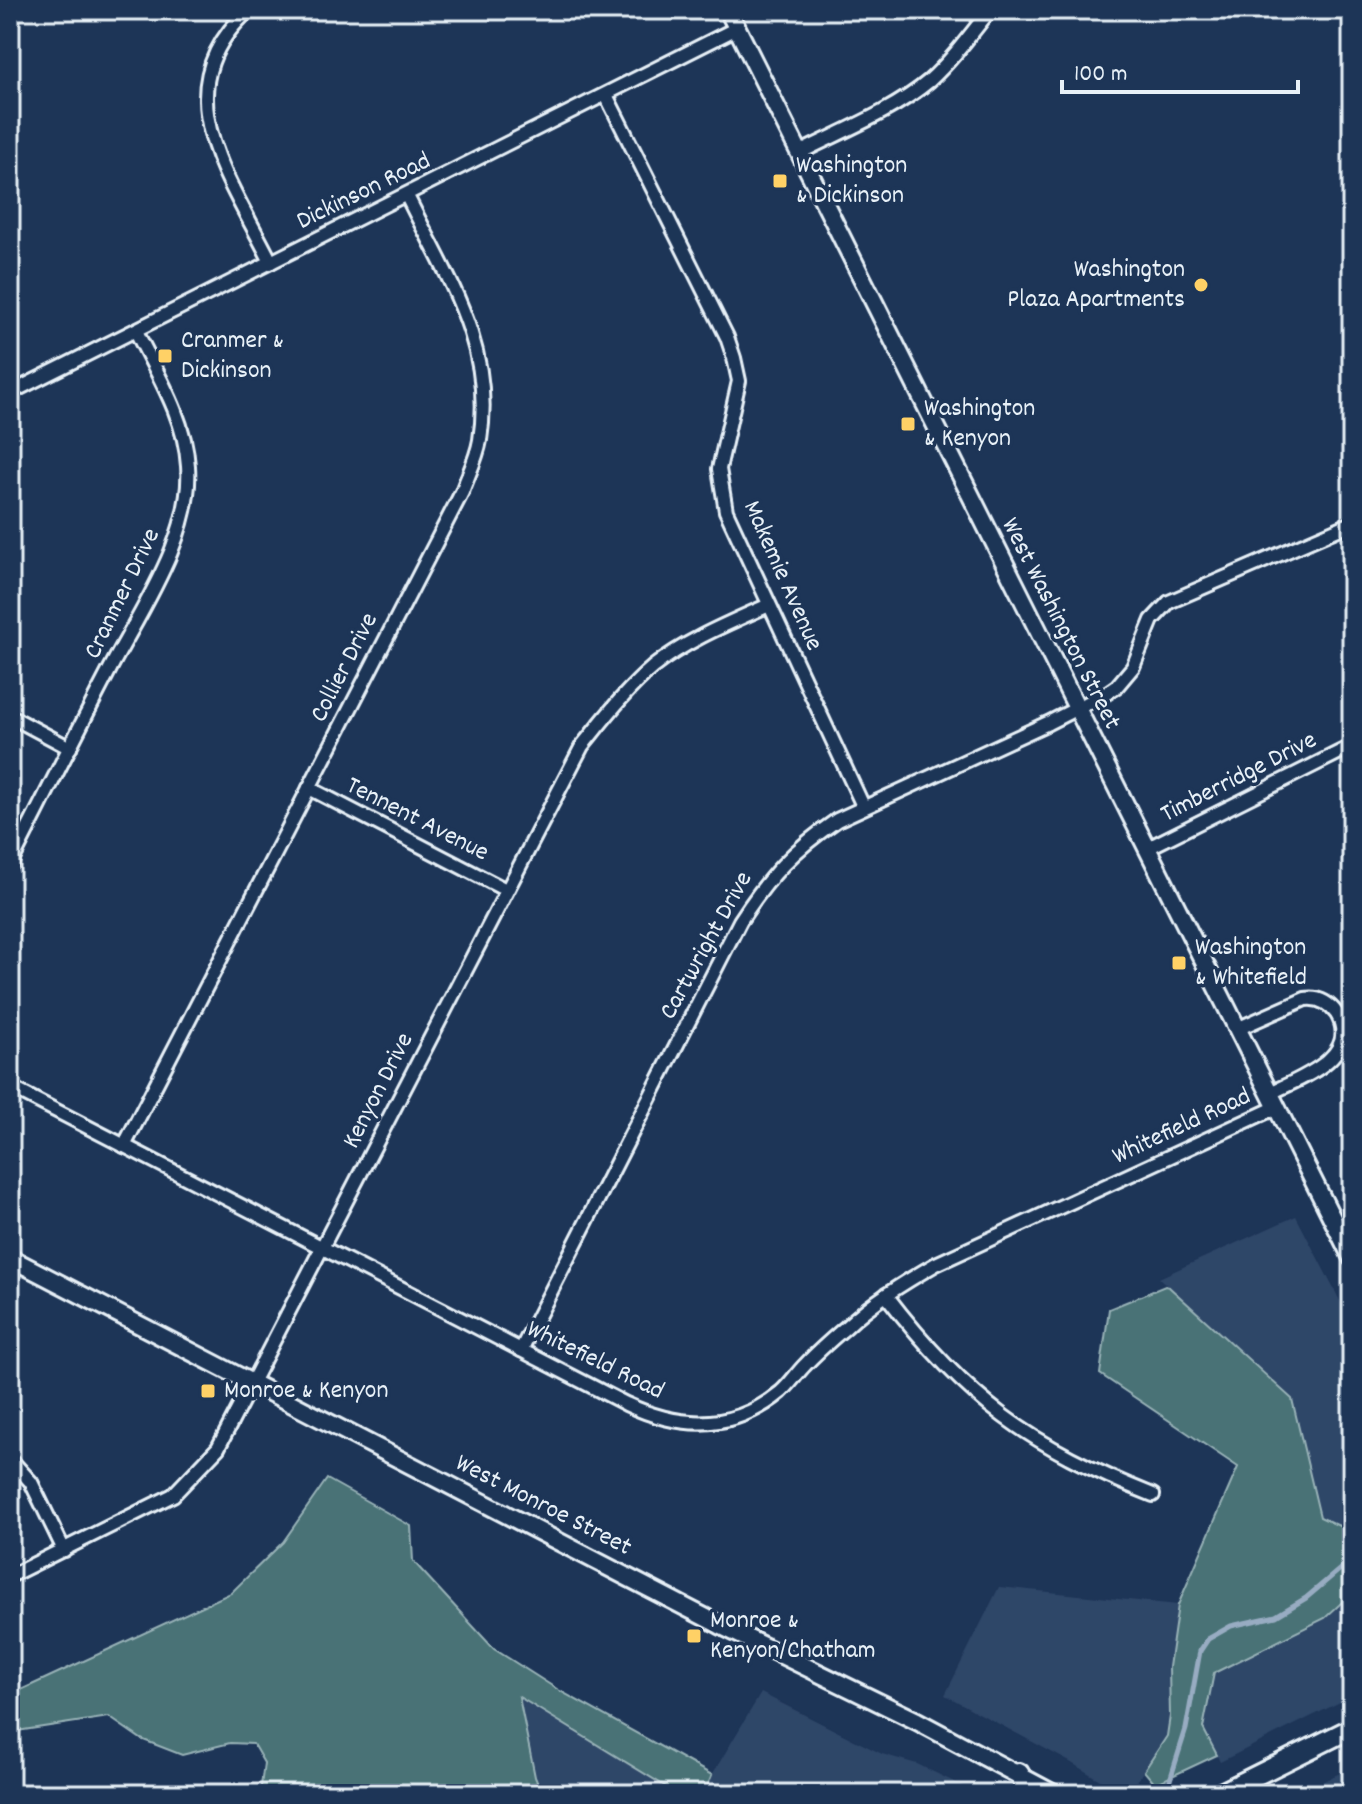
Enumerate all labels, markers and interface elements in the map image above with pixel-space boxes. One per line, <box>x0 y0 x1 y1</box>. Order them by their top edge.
scale bar <box>1062 44 1298 94</box>
text: 100 m <box>1074 58 1127 92</box>
street label: Dickinson Road <box>291 144 437 240</box>
place label: Washington & Dickinson <box>796 148 907 215</box>
marker: Washington & Dickinson <box>771 172 789 190</box>
place label: Washington Plaza Apartments <box>1007 252 1185 319</box>
marker: Washington Plaza Apartments <box>1192 276 1210 294</box>
place label: Cranmer & Dickinson <box>181 323 284 390</box>
marker: Cranmer & Dickinson <box>156 347 174 365</box>
place label: Washington & Kenyon <box>924 391 1035 458</box>
marker: Washington & Kenyon <box>899 415 917 433</box>
street label: Makemie Avenue <box>732 495 832 657</box>
street label: West Washington Street <box>991 512 1130 737</box>
street label: Cranmer Drive <box>75 522 171 666</box>
street label: Collier Drive <box>302 607 388 729</box>
street label: Timberridge Drive <box>1154 723 1324 833</box>
street label: Tennent Avenue <box>339 768 495 872</box>
street label: Cartwright Drive <box>651 865 763 1027</box>
place label: Washington & Whitefield <box>1195 930 1307 997</box>
marker: Washington & Whitefield <box>1170 954 1188 972</box>
street label: Kenyon Drive <box>334 1027 424 1155</box>
street label: Whitefield Road <box>1107 1079 1257 1175</box>
street label: Whitefield Road <box>520 1312 670 1410</box>
place label: Monroe & Kenyon <box>224 1373 388 1410</box>
marker: Monroe & Kenyon <box>199 1382 217 1400</box>
street label: West Monroe Street <box>448 1446 638 1567</box>
place label: Monroe & Kenyon/Chatham <box>710 1603 876 1670</box>
marker: Monroe & Kenyon/Chatham <box>685 1627 703 1645</box>

